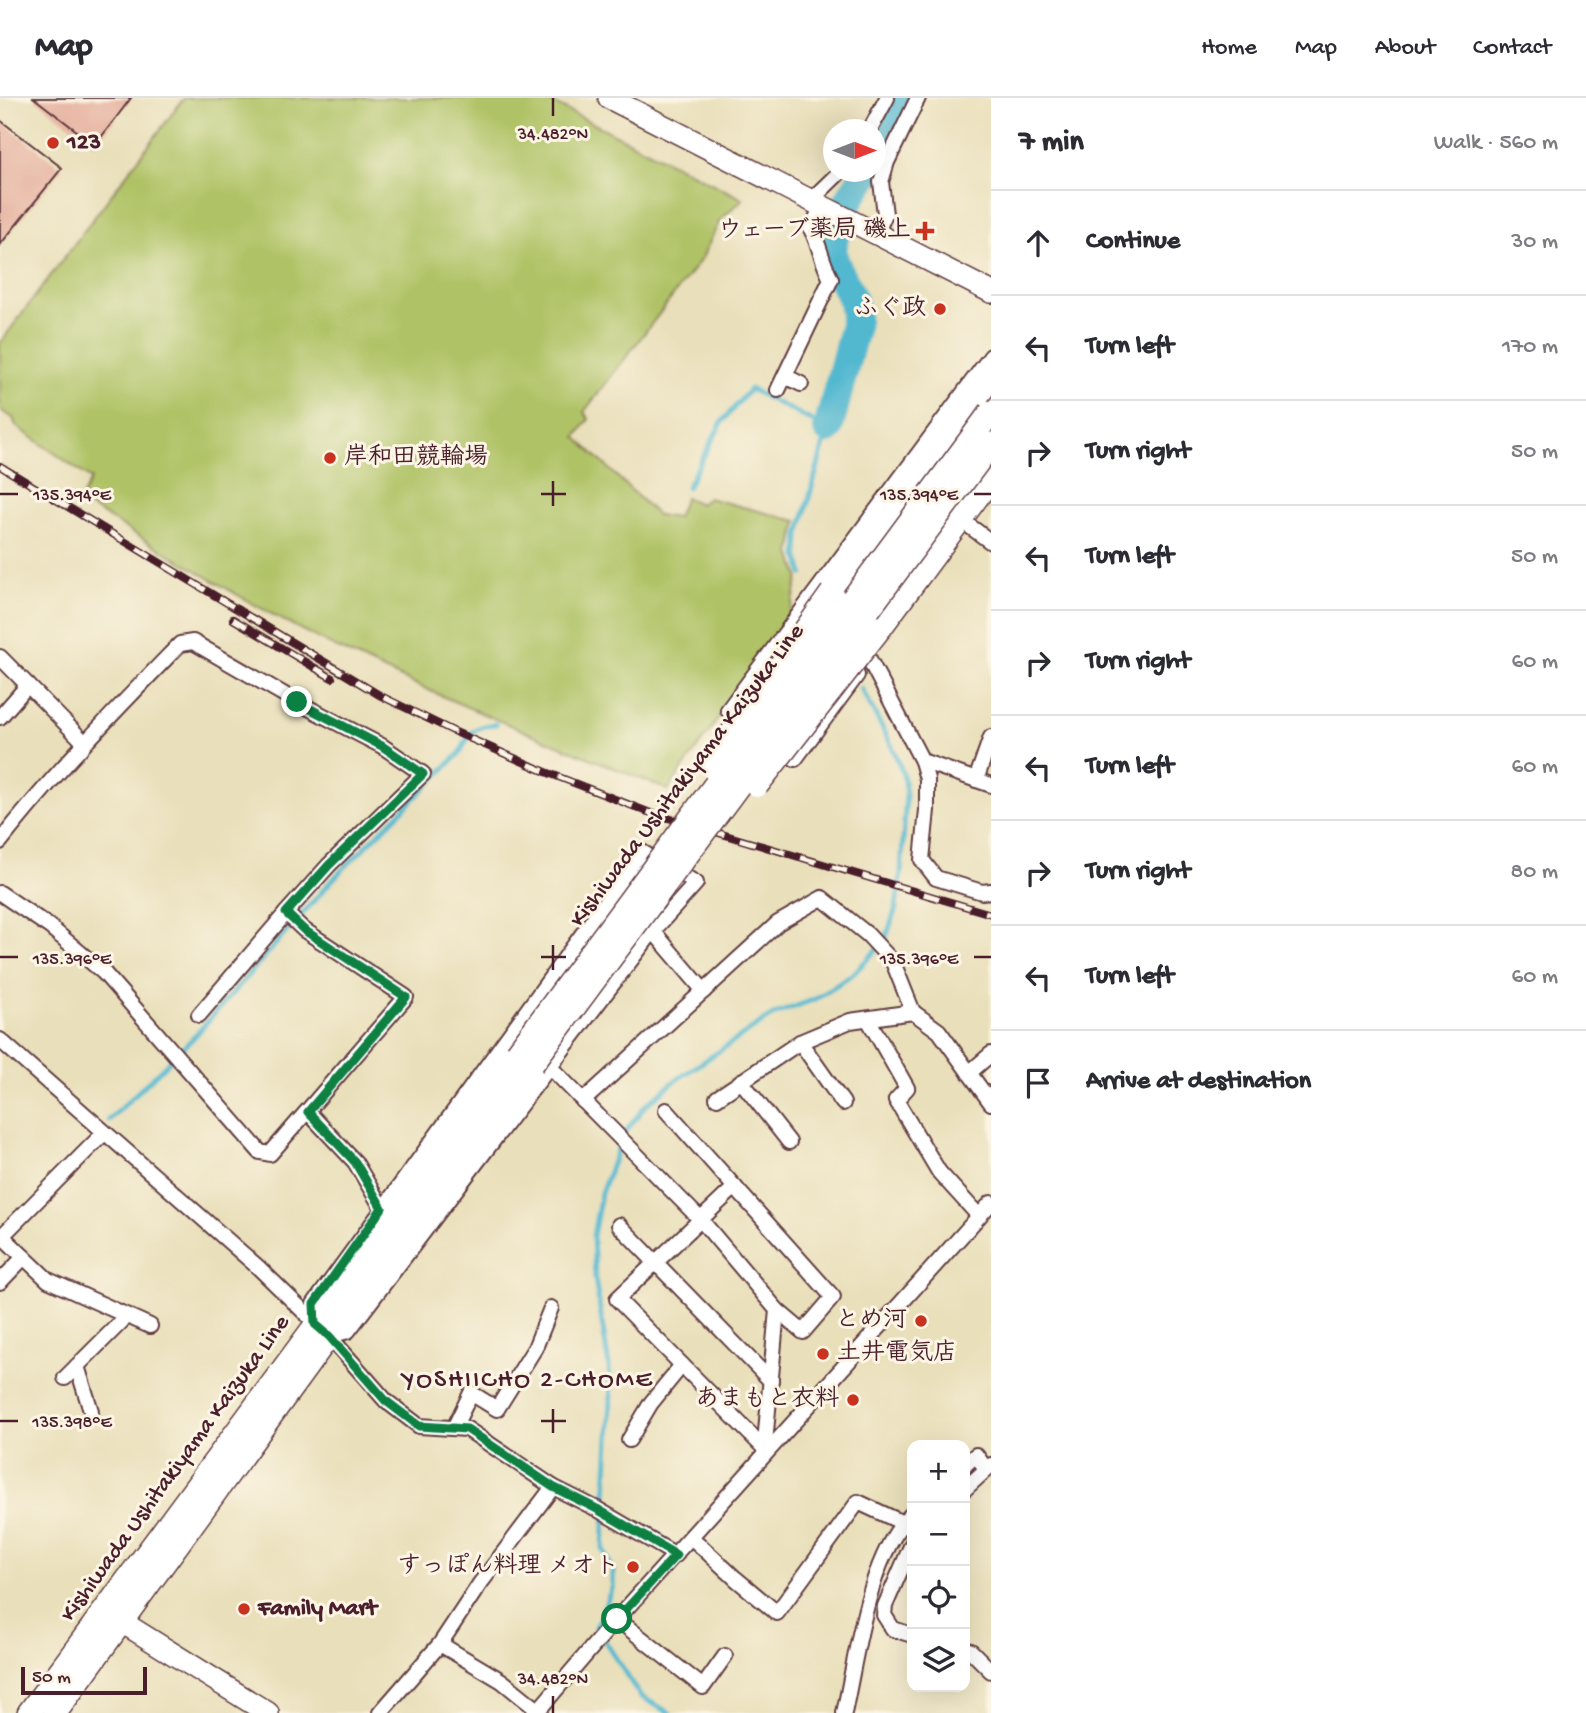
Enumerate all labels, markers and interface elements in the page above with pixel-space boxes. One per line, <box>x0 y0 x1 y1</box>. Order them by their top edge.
text: Map <box>35 29 92 67</box>
text: Home <box>1201 34 1257 63</box>
text: Map <box>1295 34 1337 63</box>
text: About <box>1375 34 1435 63</box>
text: Contact <box>1473 34 1551 63</box>
north arrow <box>823 119 886 182</box>
text: 34.482°N <box>517 125 588 146</box>
text: 7 min <box>1019 126 1084 161</box>
place label: 123 <box>66 129 101 158</box>
text: Walk · 560 m <box>1434 130 1558 157</box>
marker: 123 <box>45 135 61 151</box>
place label: ウェーブ薬局 磯上 <box>718 216 911 246</box>
marker: ウェーブ薬局 磯上 <box>917 223 933 239</box>
icon: ahead <box>1019 224 1057 262</box>
text: Continue <box>1086 227 1180 258</box>
text: 30 m <box>1511 229 1558 256</box>
place label: ふぐ政 <box>854 295 926 324</box>
marker: ふぐ政 <box>932 301 948 317</box>
icon: left <box>1019 329 1057 367</box>
text: Turn left <box>1086 332 1174 363</box>
text: 170 m <box>1502 334 1558 361</box>
icon: right <box>1019 434 1057 472</box>
text: Turn right <box>1086 437 1190 468</box>
text: 50 m <box>1511 439 1558 466</box>
place label: 岸和田競輪場 <box>344 443 488 473</box>
marker: 岸和田競輪場 <box>322 450 338 466</box>
text: 135.394°E <box>32 486 112 507</box>
text: 135.394°E <box>879 486 959 507</box>
icon: left <box>1019 539 1057 577</box>
text: Turn left <box>1086 542 1174 573</box>
text: 50 m <box>1511 544 1558 571</box>
street label: Kishiwada Ushitakiyama Kaizuka Line <box>564 618 812 933</box>
icon: right <box>1019 644 1057 682</box>
text: Turn right <box>1086 647 1190 678</box>
text: 60 m <box>1512 649 1558 676</box>
route end <box>281 686 312 717</box>
icon: left <box>1019 749 1057 787</box>
text: Turn left <box>1086 752 1174 783</box>
text: 60 m <box>1512 754 1558 781</box>
icon: right <box>1019 854 1057 892</box>
text: Turn right <box>1086 857 1190 888</box>
text: 80 m <box>1511 859 1558 886</box>
text: 135.396°E <box>32 950 112 971</box>
text: 135.396°E <box>879 950 959 971</box>
icon: left <box>1019 959 1057 997</box>
text: Turn left <box>1086 962 1174 993</box>
text: 60 m <box>1512 964 1558 991</box>
icon: arrive <box>1019 1064 1057 1102</box>
text: Arrive at destination <box>1086 1067 1311 1098</box>
place label: とめ河 <box>835 1307 907 1336</box>
street label: Kishiwada Ushitakiyama Kaizuka Line <box>55 1309 298 1628</box>
marker: とめ河 <box>913 1313 929 1329</box>
place label: 土井電気店 <box>837 1339 957 1369</box>
marker: 土井電気店 <box>815 1346 831 1362</box>
district label: YOSHIICHO 2-CHOME <box>400 1366 654 1397</box>
place label: あまもと衣料 <box>695 1385 839 1415</box>
marker: あまもと衣料 <box>845 1392 861 1408</box>
text: 135.398°E <box>31 1413 112 1434</box>
map controls <box>907 1440 970 1692</box>
button: + <box>907 1440 970 1503</box>
button: − <box>907 1503 970 1566</box>
place label: すっぽん料理 メオト <box>397 1552 619 1582</box>
marker: すっぽん料理 メオト <box>625 1559 641 1575</box>
button: locate <box>907 1566 970 1629</box>
place label: Family Mart <box>257 1595 379 1624</box>
marker: Family Mart <box>236 1601 252 1617</box>
route start <box>601 1603 632 1634</box>
button: layers <box>907 1629 970 1692</box>
scale bar <box>21 1664 147 1696</box>
text: 50 m <box>32 1667 71 1690</box>
text: 34.482°N <box>517 1670 588 1691</box>

